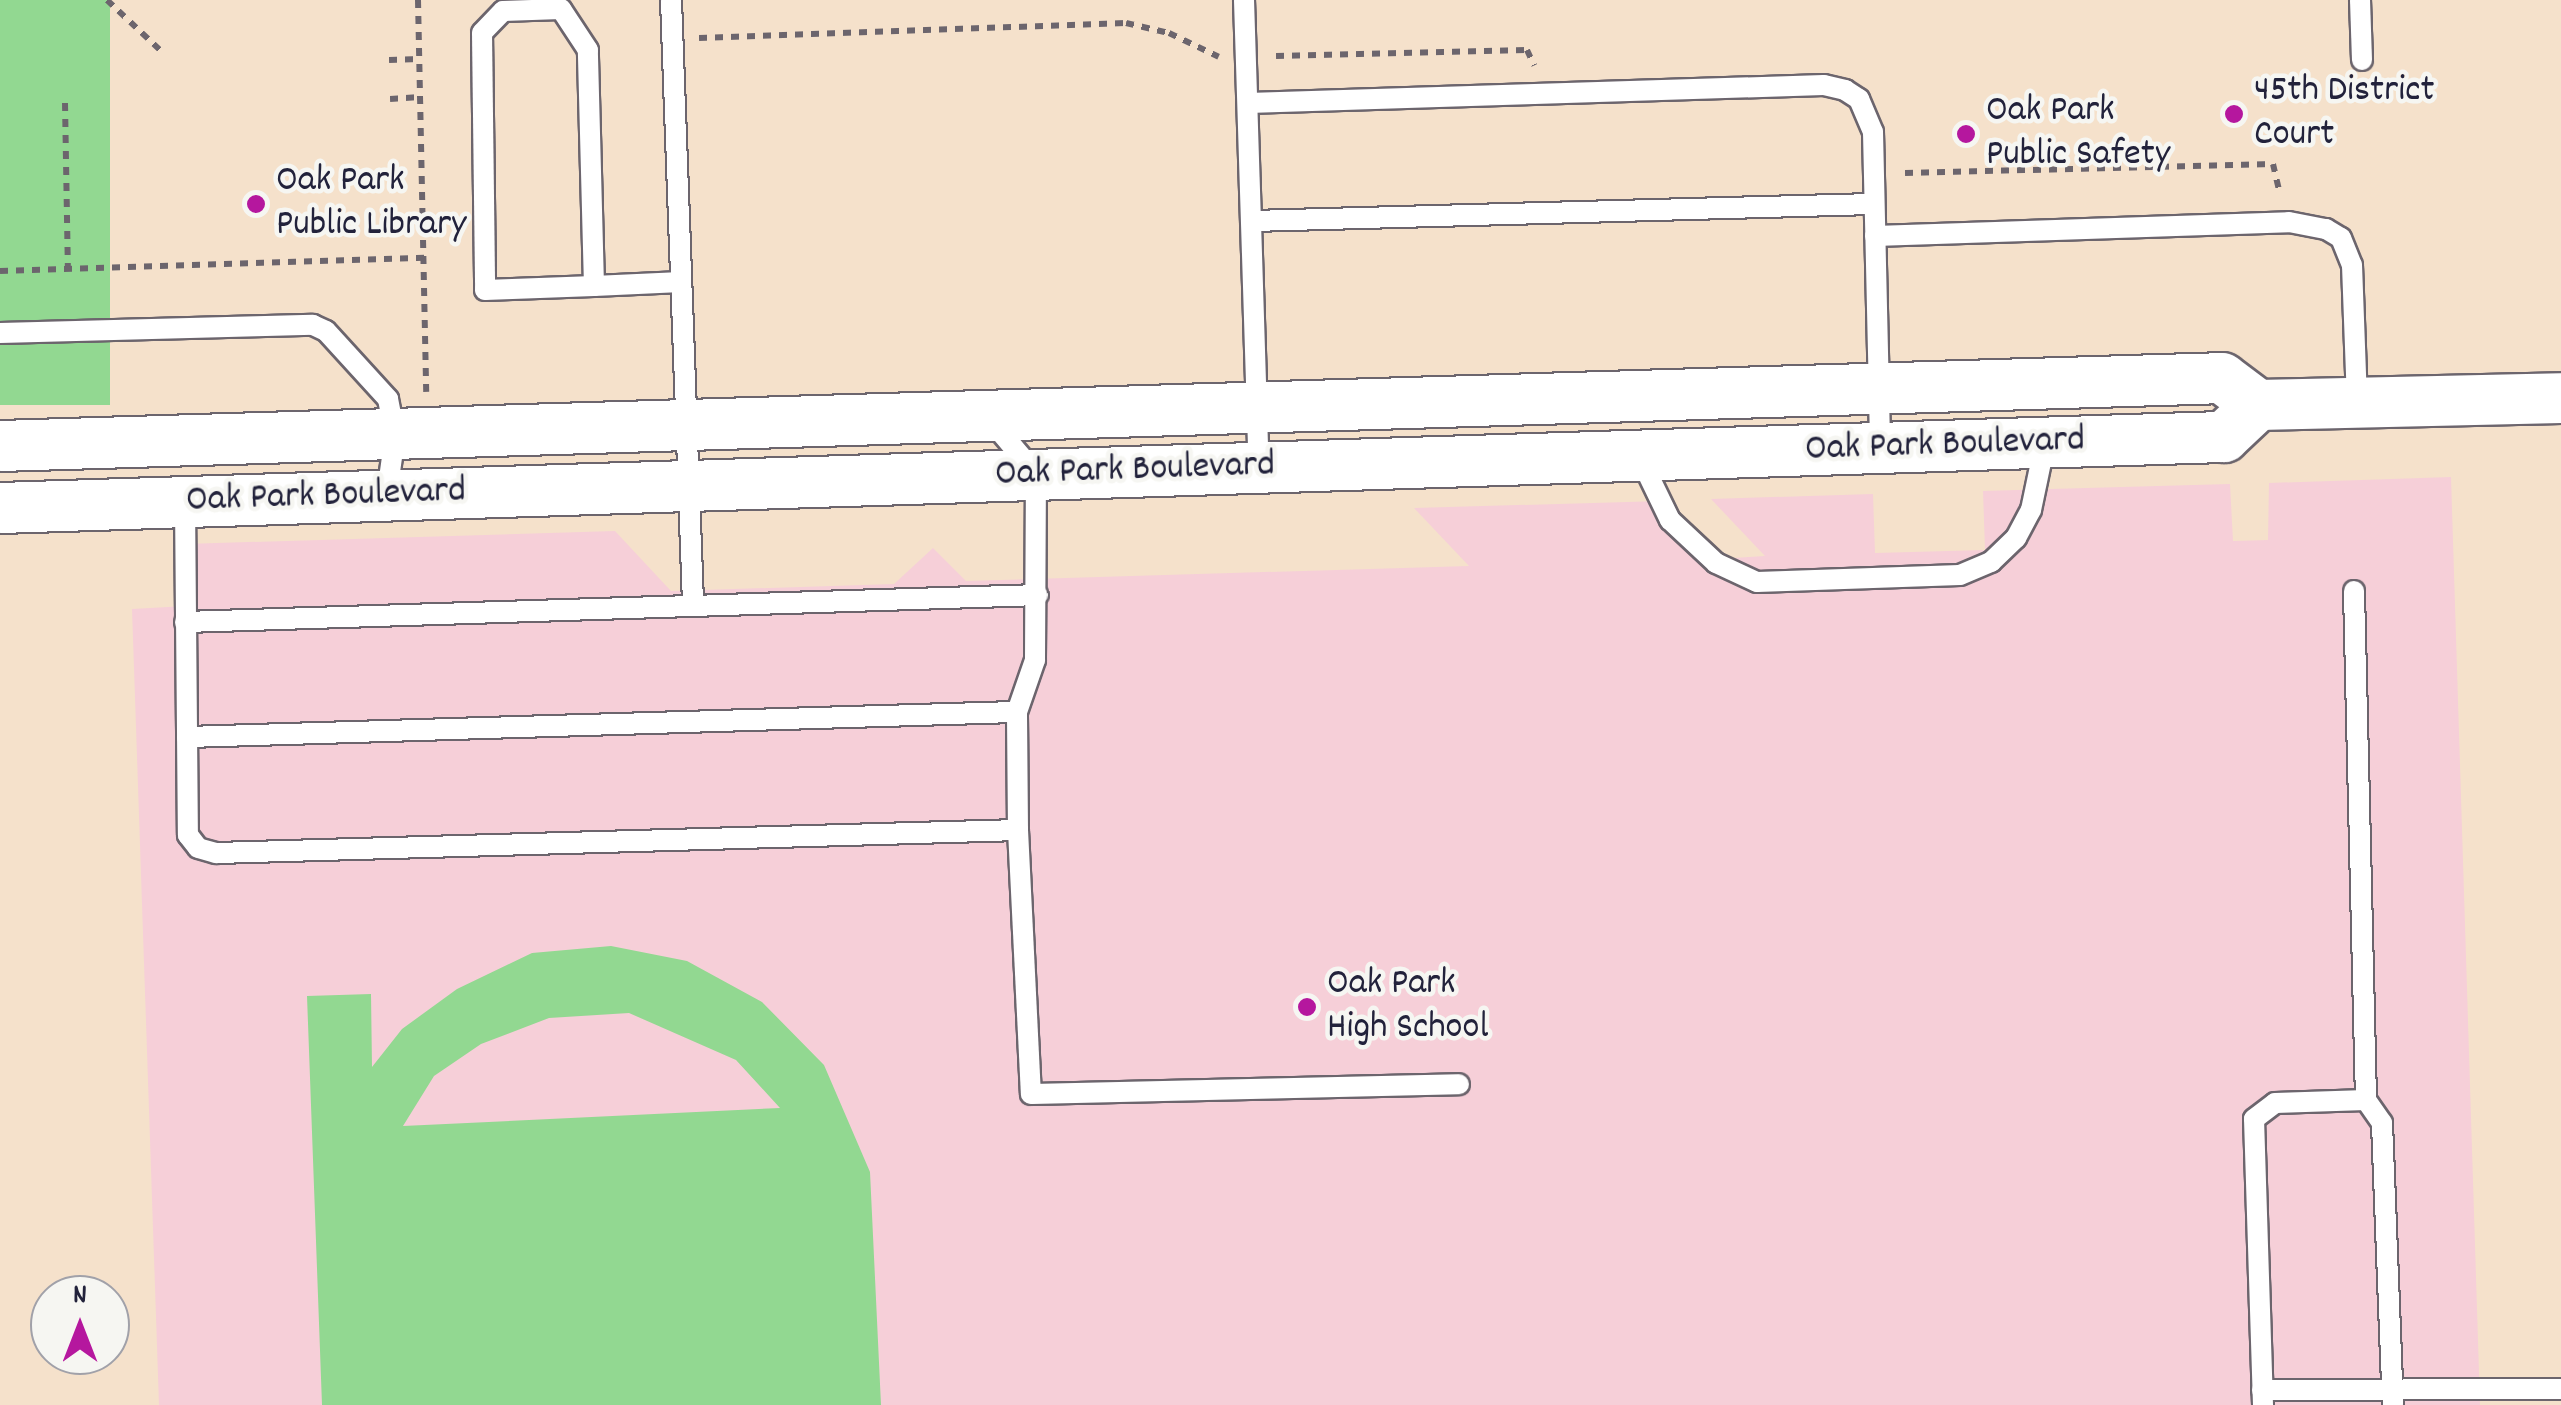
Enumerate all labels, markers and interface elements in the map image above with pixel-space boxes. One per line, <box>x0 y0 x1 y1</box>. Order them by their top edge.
place label: 45th District Court <box>2254 69 2434 158</box>
place label: Oak Park Public Safety <box>1986 89 2170 178</box>
marker: 45th District Court <box>2223 103 2245 125</box>
marker: Oak Park Public Safety <box>1955 123 1977 145</box>
place label: Oak Park Public Library <box>276 159 466 248</box>
marker: Oak Park Public Library <box>245 193 267 215</box>
street label: Oak Park Boulevard <box>1804 418 2086 474</box>
street label: Oak Park Boulevard <box>994 443 1276 499</box>
street label: Oak Park Boulevard <box>185 469 467 525</box>
place label: Oak Park High School <box>1327 962 1488 1052</box>
marker: Oak Park High School <box>1296 996 1318 1018</box>
north arrow <box>30 1275 130 1375</box>
text: N <box>73 1277 87 1317</box>

